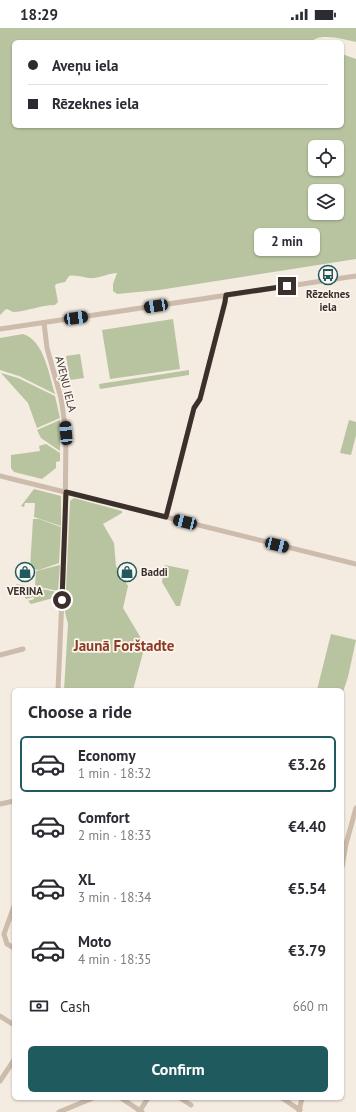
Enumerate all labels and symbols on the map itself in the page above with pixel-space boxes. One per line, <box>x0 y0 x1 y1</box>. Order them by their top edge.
callout: 2 min <box>254 228 320 256</box>
bus stop icon: Rēzeknes iela <box>317 264 339 286</box>
route end <box>278 277 296 295</box>
place label: Rēzeknes iela <box>306 287 350 314</box>
car <box>143 298 169 314</box>
car <box>63 310 89 326</box>
street label: AVEŅU IELA <box>51 355 80 414</box>
car <box>59 421 73 445</box>
car <box>172 513 198 531</box>
car <box>264 536 290 554</box>
shop icon: VERINA <box>14 561 36 583</box>
shop icon: Baddi <box>116 561 138 583</box>
place label: Baddi <box>141 565 168 579</box>
place label: VERINA <box>6 584 43 598</box>
route start <box>53 591 71 609</box>
district label: Jaunā Forštadte <box>73 636 175 655</box>

